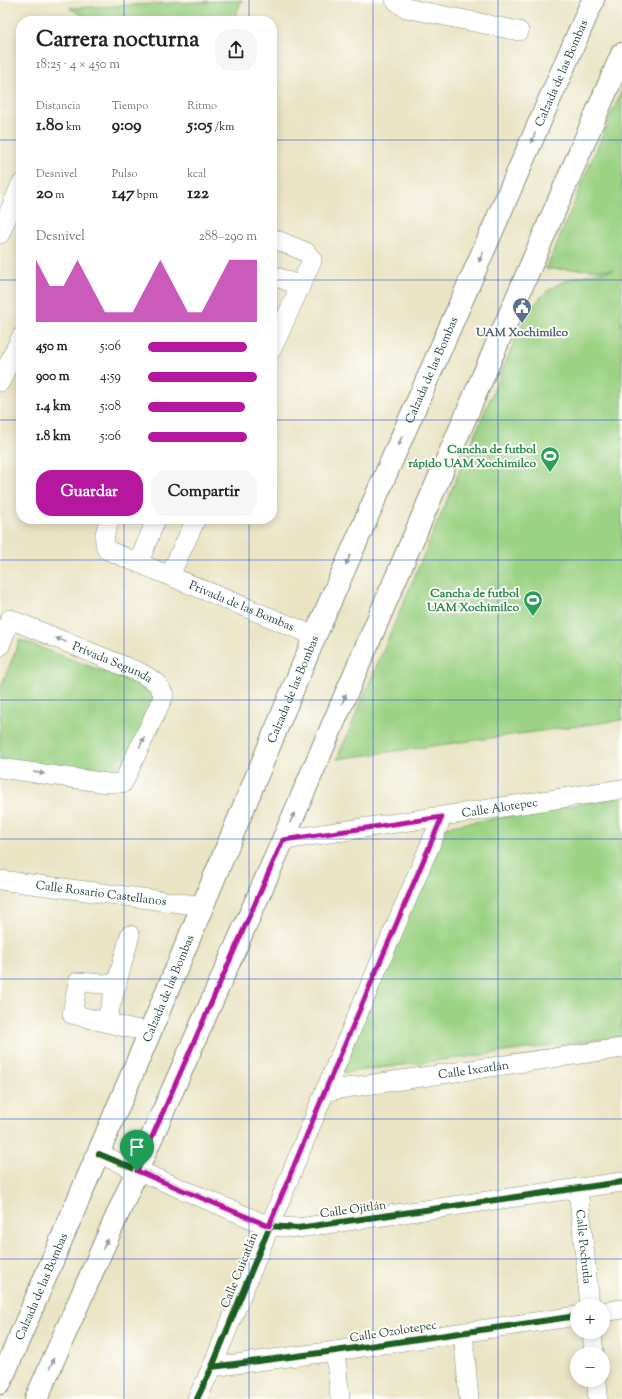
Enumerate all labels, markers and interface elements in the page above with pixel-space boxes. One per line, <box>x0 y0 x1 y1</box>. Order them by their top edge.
street label: Calzada de las Bombas <box>531 17 593 130</box>
text: Carrera nocturna <box>36 25 199 57</box>
button: share <box>215 29 257 71</box>
text: 18:25 · 4 × 450 m <box>36 56 120 74</box>
text: Distancia <box>36 98 81 114</box>
text: Tiempo <box>112 98 148 114</box>
text: Ritmo <box>187 98 217 114</box>
text: 1.80 <box>36 114 64 138</box>
text: 9:09 <box>112 114 141 138</box>
text: 5:05 <box>187 114 212 138</box>
text: km <box>64 119 81 135</box>
text: /km <box>212 119 234 135</box>
one-way arrow <box>530 133 536 144</box>
text: Desnivel <box>36 166 77 182</box>
text: Pulso <box>112 166 137 182</box>
text: kcal <box>187 166 206 182</box>
text: 20 <box>36 182 53 206</box>
text: 147 <box>112 182 135 206</box>
text: 122 <box>187 182 209 206</box>
text: m <box>53 187 64 203</box>
text: bpm <box>135 187 158 203</box>
text: Desnivel <box>36 228 85 246</box>
text: 288–290 m <box>199 228 257 246</box>
one-way arrow <box>478 252 484 263</box>
public building icon: UAM Xochimilco <box>511 296 533 324</box>
street label: Calzada de las Bombas <box>401 314 464 427</box>
place label: UAM Xochimilco <box>475 324 568 342</box>
text: 450 m <box>36 338 67 356</box>
text: 5:06 <box>100 338 121 356</box>
text: 900 m <box>36 368 70 386</box>
text: 4:59 <box>100 368 121 386</box>
text: 1.4 km <box>36 398 71 416</box>
text: 5:08 <box>100 398 121 416</box>
text: 1.8 km <box>36 428 71 446</box>
text: 5:06 <box>100 428 121 446</box>
one-way arrow <box>397 435 403 447</box>
place label: Cancha de futbol rápido UAM Xochimilco <box>408 441 537 473</box>
sports icon: Cancha de futbol rápido UAM Xochimilco <box>539 445 561 473</box>
button: Guardar <box>36 470 143 516</box>
button: Compartir <box>151 470 257 516</box>
one-way arrow <box>345 554 351 566</box>
street label: Privada de las Bombas <box>186 577 297 637</box>
place label: Cancha de futbol UAM Xochimilco <box>426 585 520 617</box>
sports icon: Cancha de futbol UAM Xochimilco <box>522 589 544 617</box>
street label: Calzada de las Bombas <box>263 633 324 746</box>
one-way arrow <box>55 637 66 643</box>
street label: Privada Segunda <box>69 638 156 688</box>
one-way arrow <box>341 693 347 704</box>
one-way arrow <box>139 736 145 748</box>
one-way arrow <box>33 770 45 777</box>
street label: Calle Alotepec <box>460 794 539 823</box>
one-way arrow <box>289 812 295 824</box>
street label: Calle Rosario Castellanos <box>35 877 168 911</box>
street label: Calzada de las Bombas <box>139 932 200 1045</box>
street label: Calle Ixcatlán <box>437 1056 510 1085</box>
pin <box>120 1130 154 1171</box>
icon: arrive <box>126 1136 148 1158</box>
street label: Calle Ojitlán <box>319 1196 387 1224</box>
street label: Calle Pochutla <box>570 1209 596 1285</box>
street label: Calzada de las Bombas <box>11 1230 73 1343</box>
street label: Calle Cuicatlán <box>217 1230 263 1311</box>
one-way arrow <box>102 1238 108 1250</box>
map controls <box>570 1299 610 1387</box>
button: + <box>570 1299 610 1339</box>
street label: Calle Ozolotepec <box>348 1316 439 1348</box>
button: − <box>570 1347 610 1387</box>
one-way arrow <box>49 1358 55 1369</box>

